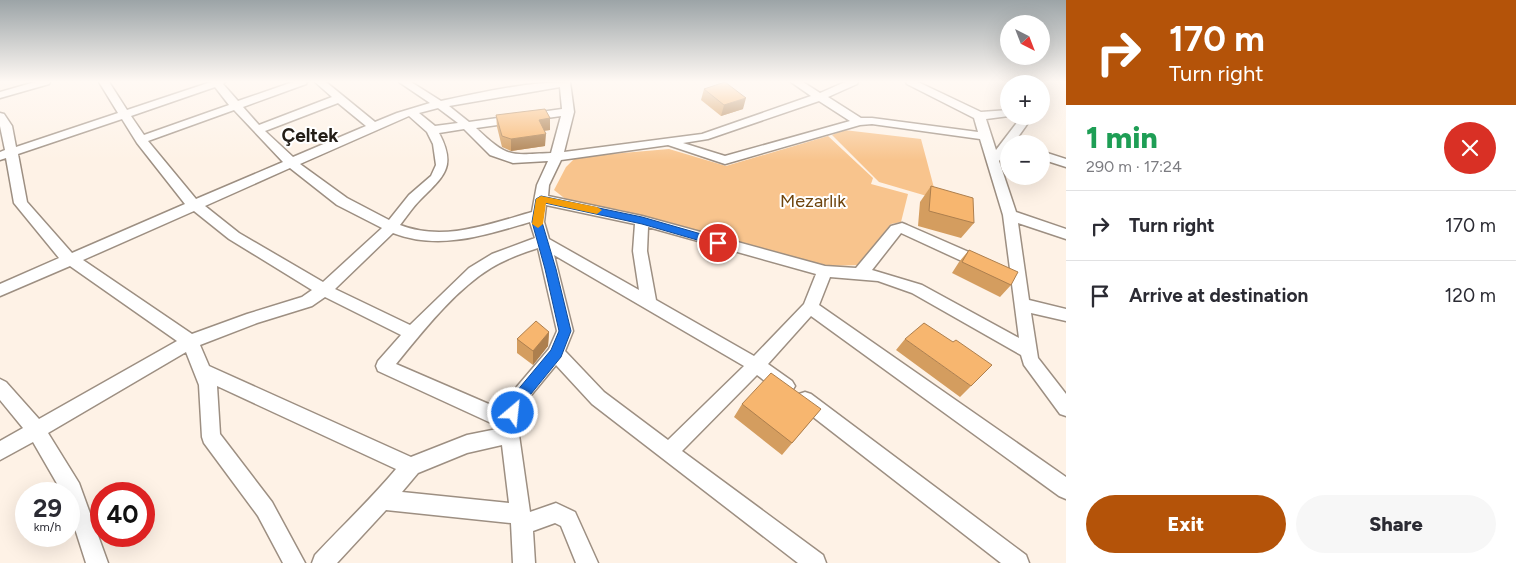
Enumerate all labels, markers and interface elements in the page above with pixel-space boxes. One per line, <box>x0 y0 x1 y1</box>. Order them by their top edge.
north arrow <box>1000 15 1050 65</box>
map controls <box>1000 15 1050 185</box>
text: 170 m <box>1169 18 1265 60</box>
icon: right <box>1086 20 1151 85</box>
text: Turn right <box>1169 60 1264 87</box>
button: + <box>1000 75 1050 125</box>
text: 1 min <box>1086 119 1158 156</box>
button: close <box>1444 122 1496 174</box>
district label: Çeltek <box>281 124 339 147</box>
button: − <box>1000 135 1050 185</box>
text: 290 m · 17:24 <box>1086 157 1182 176</box>
park label: Mezarlık <box>780 190 846 212</box>
icon: right <box>1086 212 1114 240</box>
text: Turn right <box>1129 214 1215 237</box>
text: 170 m <box>1445 214 1496 237</box>
pin <box>697 222 739 264</box>
icon: arrive <box>704 229 732 257</box>
icon: arrive <box>1086 282 1114 310</box>
text: Arrive at destination <box>1129 284 1308 307</box>
text: 120 m <box>1444 284 1496 307</box>
position arrow <box>486 386 538 438</box>
speed limit sign: 40 <box>90 482 155 547</box>
text: 29 <box>33 493 62 523</box>
button: Exit <box>1086 495 1286 553</box>
button: Share <box>1296 495 1496 553</box>
text: km/h <box>34 520 61 534</box>

